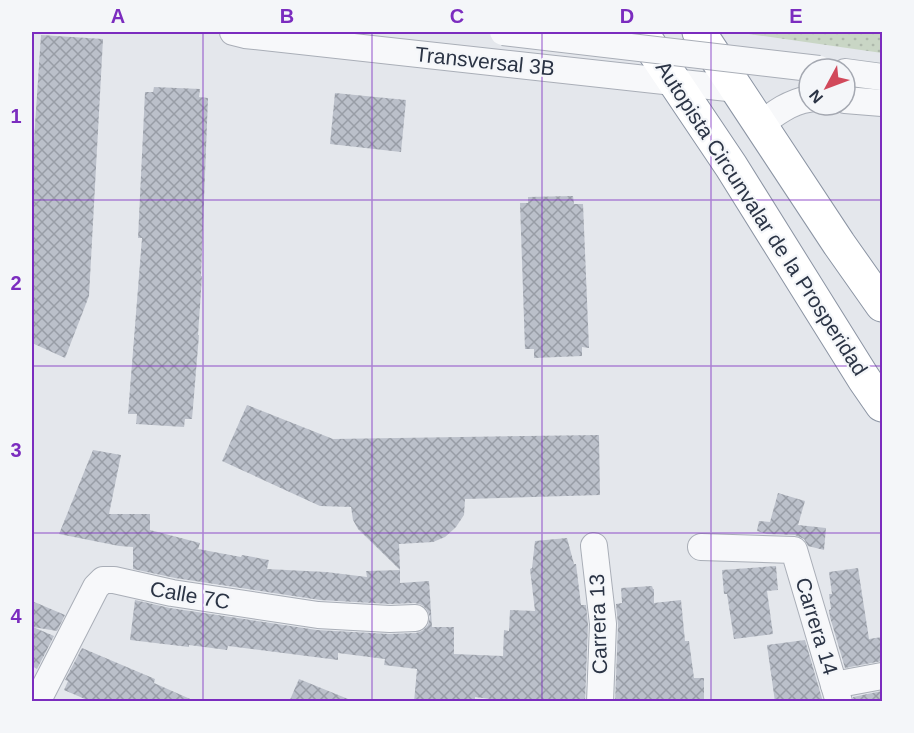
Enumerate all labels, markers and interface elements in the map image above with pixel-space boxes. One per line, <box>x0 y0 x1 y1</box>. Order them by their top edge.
text: A <box>111 5 125 27</box>
text: B <box>280 5 294 27</box>
text: C <box>450 5 464 27</box>
text: D <box>620 5 634 27</box>
text: E <box>789 5 803 27</box>
street label: Transversal 3B <box>414 42 556 80</box>
street label: Autopista Circunvalar de la Prosperidad <box>652 57 872 379</box>
north arrow <box>797 57 857 117</box>
text: N <box>806 87 826 106</box>
text: 1 <box>10 105 22 127</box>
text: 2 <box>10 272 22 294</box>
text: 3 <box>10 439 22 461</box>
street label: Carrera 13 <box>585 573 611 675</box>
street label: Carrera 14 <box>791 575 843 678</box>
street label: Calle 7C <box>148 577 232 613</box>
text: 4 <box>10 605 22 627</box>

